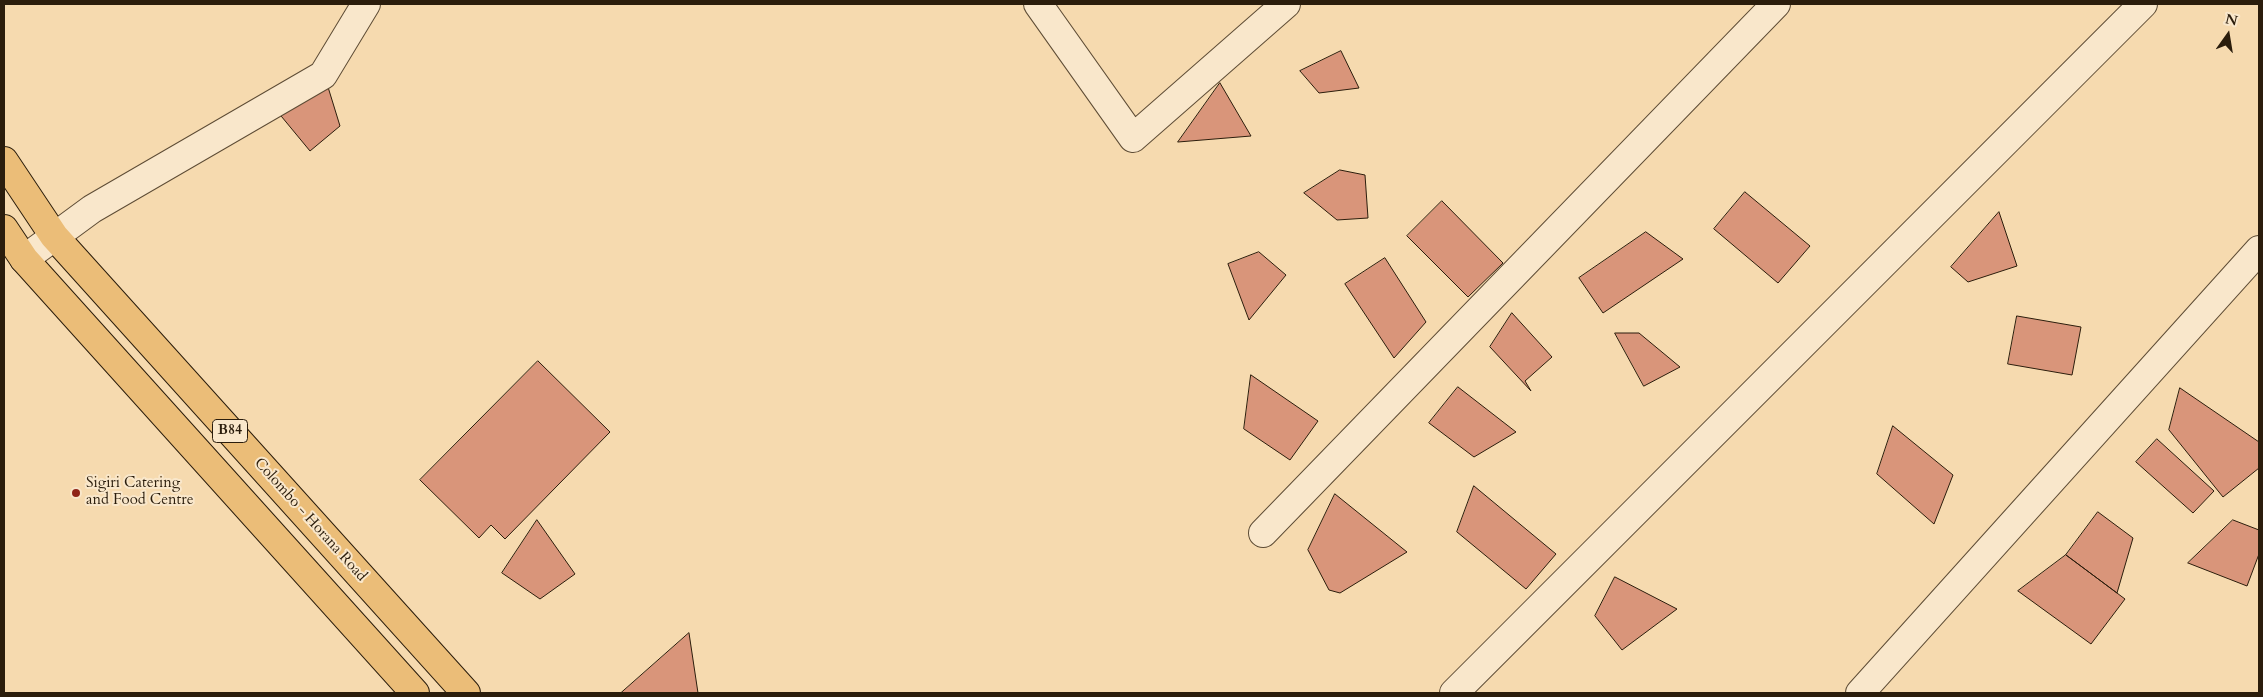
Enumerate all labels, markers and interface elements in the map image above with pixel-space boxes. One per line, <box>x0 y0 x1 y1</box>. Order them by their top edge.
text: N <box>2223 9 2240 31</box>
north arrow <box>2203 10 2253 60</box>
road number: B84 <box>212 420 248 442</box>
street label: Colombo - Horana Road <box>250 455 370 585</box>
place label: Sigiri Catering and Food Centre <box>86 475 194 510</box>
marker: Sigiri Catering and Food Centre <box>70 487 82 499</box>

